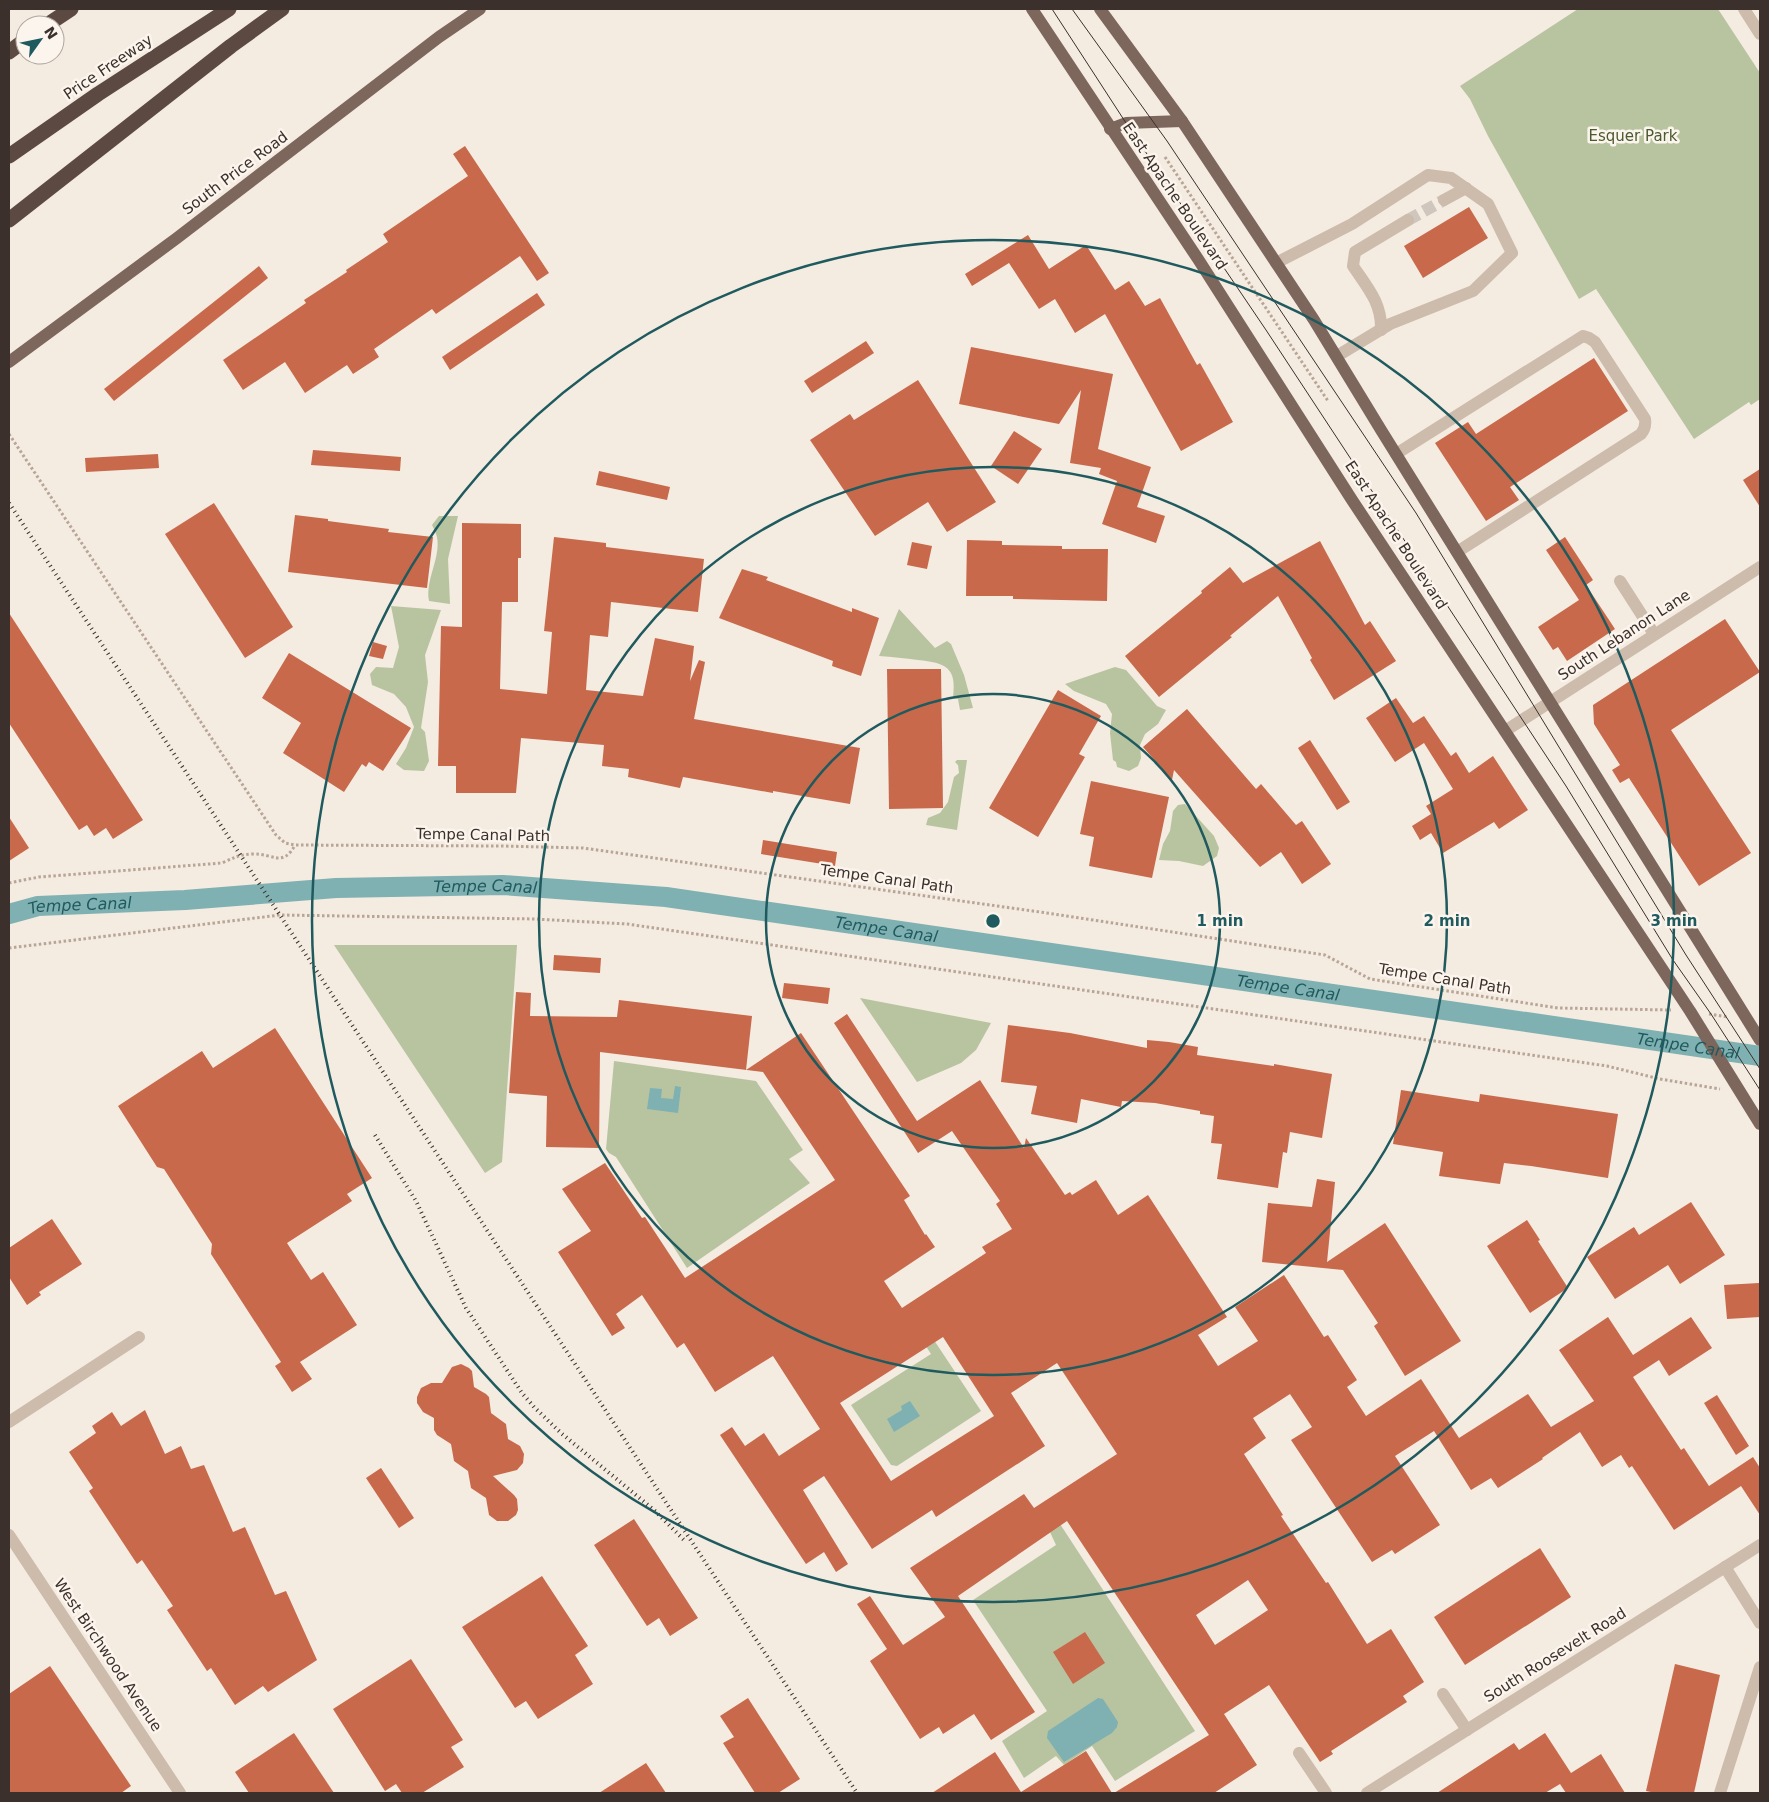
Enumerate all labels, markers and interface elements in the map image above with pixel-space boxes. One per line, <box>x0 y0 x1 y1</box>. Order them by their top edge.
north arrow <box>15 15 65 65</box>
text: N <box>41 24 61 42</box>
street label: Price Freeway <box>60 31 156 103</box>
street label: East Apache Boulevard <box>1119 119 1231 273</box>
street label: South Price Road <box>179 127 291 219</box>
park label: Esquer Park <box>1589 127 1678 145</box>
street label: East Apache Boulevard <box>1341 457 1451 613</box>
street label: South Lebanon Lane <box>1555 586 1693 684</box>
street label: Tempe Canal Path <box>415 825 550 845</box>
street label: Tempe Canal Path <box>818 861 955 897</box>
water label: Tempe Canal <box>433 876 538 898</box>
water label: Tempe Canal <box>26 893 133 918</box>
centre of rings <box>984 912 1002 930</box>
text: 1 min <box>1196 912 1244 930</box>
text: 2 min <box>1423 912 1471 930</box>
text: 3 min <box>1650 912 1698 930</box>
water label: Tempe Canal <box>834 913 940 946</box>
street label: Tempe Canal Path <box>1376 959 1513 998</box>
water label: Tempe Canal <box>1236 971 1341 1005</box>
water label: Tempe Canal <box>1635 1029 1741 1063</box>
street label: West Birchwood Avenue <box>50 1575 166 1735</box>
street label: South Roosevelt Road <box>1481 1604 1629 1706</box>

